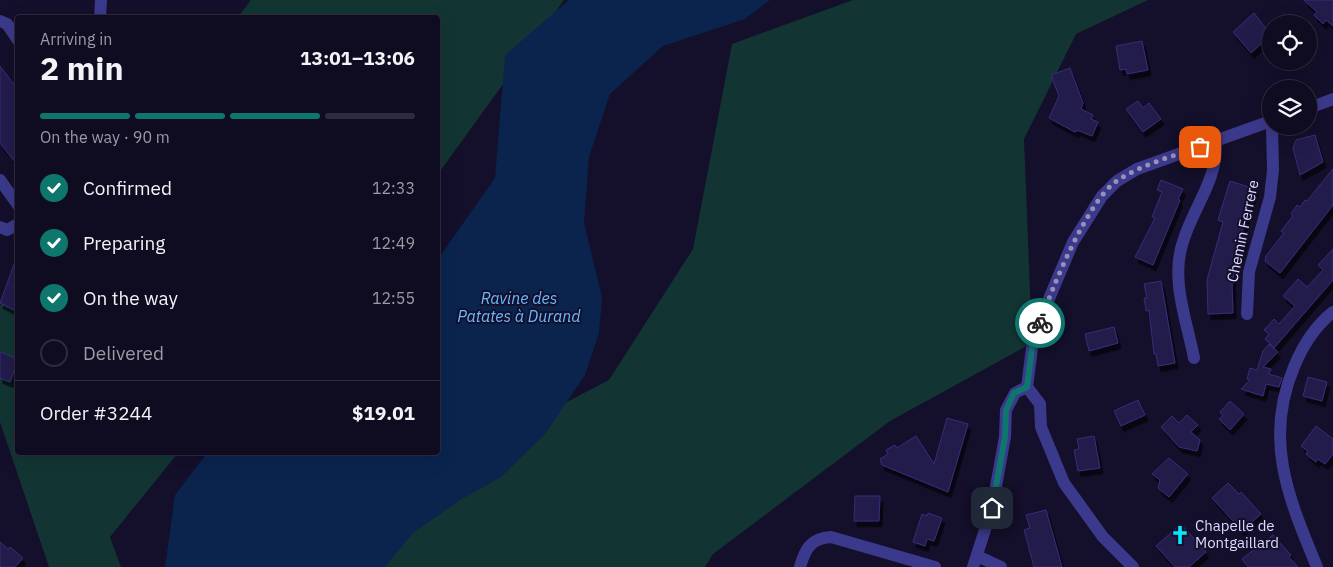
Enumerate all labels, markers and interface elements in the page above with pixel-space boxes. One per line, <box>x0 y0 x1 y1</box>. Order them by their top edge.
map controls <box>1262 15 1317 135</box>
button: locate <box>1262 15 1317 70</box>
text: Arriving in <box>40 29 112 49</box>
text: 13:01–13:06 <box>300 46 415 70</box>
text: 2 min <box>40 47 124 89</box>
button: layers <box>1262 80 1317 135</box>
pin <box>1179 126 1221 168</box>
text: On the way · 90 m <box>40 127 170 147</box>
icon: bag <box>1186 133 1214 161</box>
icon: check <box>40 174 68 202</box>
text: Confirmed <box>83 176 172 200</box>
text: 12:33 <box>372 178 415 198</box>
street label: Chemin Ferrere <box>1222 178 1263 284</box>
icon: check <box>40 229 68 257</box>
text: Preparing <box>83 231 165 255</box>
text: 12:49 <box>372 233 415 253</box>
icon: check <box>40 284 68 312</box>
text: On the way <box>83 286 178 310</box>
text: 12:55 <box>372 288 415 308</box>
water label: Ravine des Patates à Durand <box>457 288 581 326</box>
courier <box>1015 298 1065 348</box>
icon: bike <box>1026 309 1054 337</box>
text: Delivered <box>83 341 164 365</box>
text: Order #3244 <box>40 401 152 425</box>
text: $19.01 <box>352 401 415 425</box>
pin <box>971 487 1013 529</box>
icon: home <box>978 494 1006 522</box>
place label: Chapelle de Montgaillard <box>1195 516 1279 552</box>
church icon: Chapelle de Montgaillard <box>1169 524 1191 546</box>

